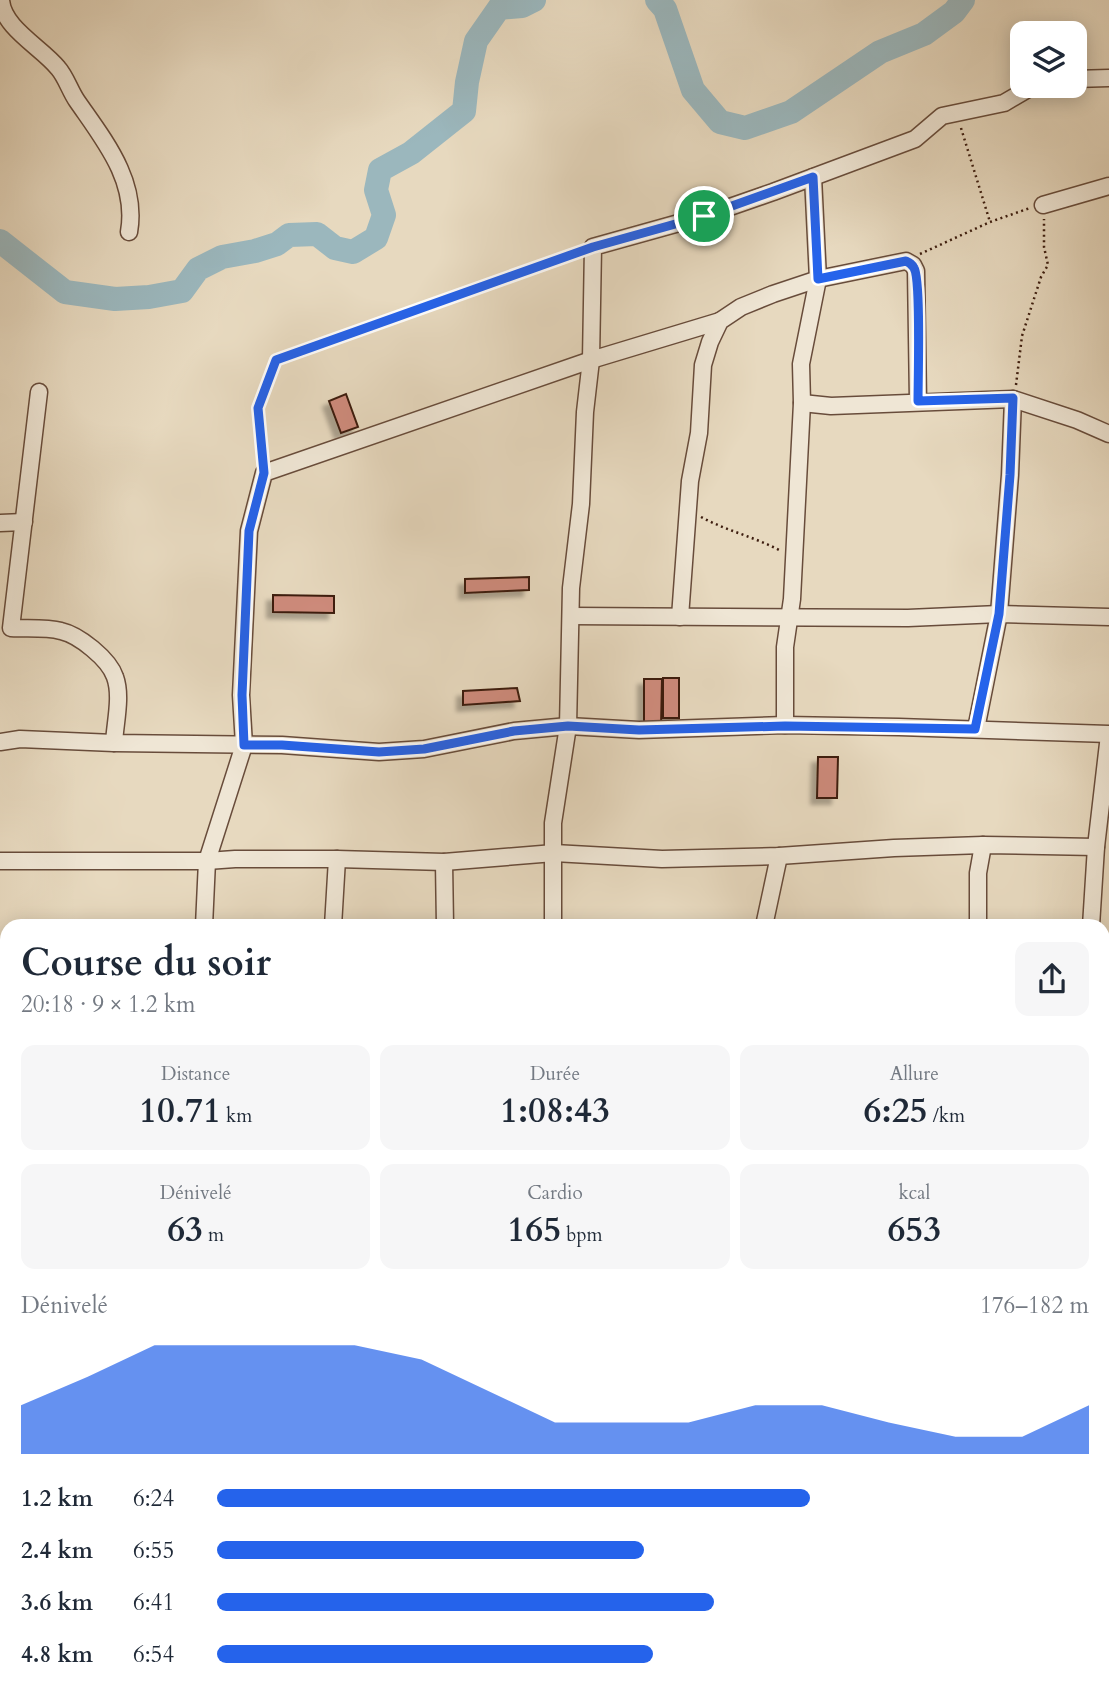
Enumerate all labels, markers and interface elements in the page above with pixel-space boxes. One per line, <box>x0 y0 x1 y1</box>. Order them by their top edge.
map controls <box>1010 21 1087 98</box>
button: layers <box>1010 21 1087 98</box>
pin <box>674 186 734 246</box>
icon: arrive <box>685 197 723 235</box>
text: Course du soir <box>21 937 271 989</box>
button: share <box>1015 942 1089 1016</box>
text: 20:18 · 9 × 1.2 km <box>21 989 195 1020</box>
text: Distance <box>161 1061 230 1087</box>
text: Durée <box>530 1061 580 1087</box>
text: Allure <box>890 1061 939 1087</box>
text: 10.71 <box>139 1087 221 1135</box>
text: 1:08:43 <box>500 1087 610 1135</box>
text: 6:25 <box>864 1087 928 1135</box>
text: km <box>221 1103 252 1129</box>
text: /km <box>928 1103 965 1129</box>
text: Dénivelé <box>160 1180 232 1206</box>
text: Cardio <box>527 1180 583 1206</box>
text: kcal <box>898 1180 930 1206</box>
text: 63 <box>167 1206 203 1254</box>
text: 165 <box>507 1206 561 1254</box>
text: 653 <box>887 1206 941 1254</box>
text: m <box>203 1222 224 1248</box>
text: bpm <box>561 1222 603 1248</box>
text: Dénivelé <box>21 1290 108 1321</box>
text: 176–182 m <box>980 1290 1089 1321</box>
text: 1.2 km <box>21 1483 93 1514</box>
text: 6:24 <box>133 1483 174 1514</box>
text: 2.4 km <box>21 1535 93 1566</box>
text: 6:55 <box>133 1535 174 1566</box>
text: 3.6 km <box>21 1587 93 1618</box>
text: 6:41 <box>133 1587 174 1618</box>
text: 4.8 km <box>21 1639 93 1670</box>
text: 6:54 <box>133 1639 174 1670</box>

